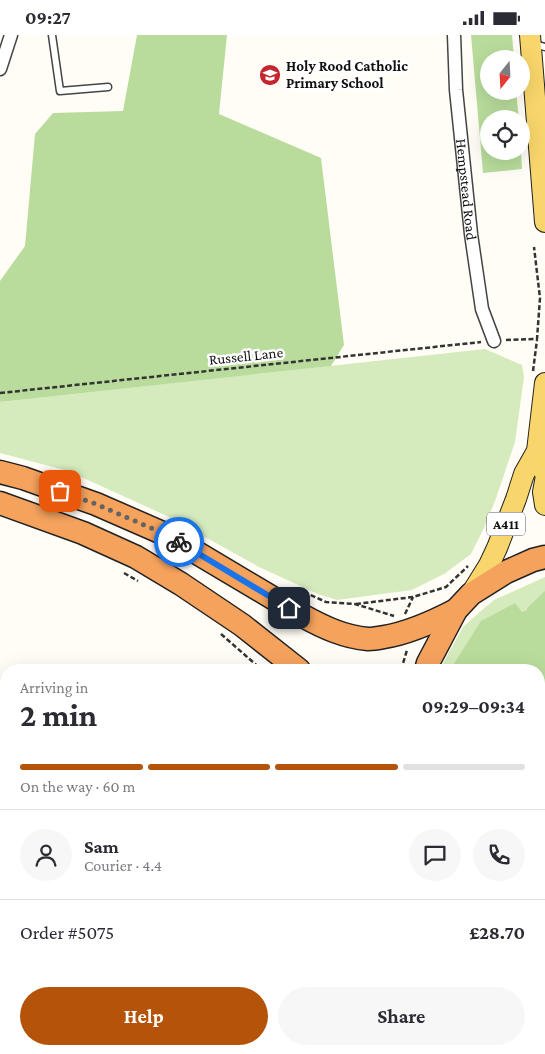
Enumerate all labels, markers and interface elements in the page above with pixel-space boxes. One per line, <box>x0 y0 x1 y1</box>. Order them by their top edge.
text: 09:27 <box>25 7 71 28</box>
north arrow <box>480 50 530 100</box>
map controls <box>480 50 530 160</box>
place label: Holy Rood Catholic Primary School <box>286 58 408 91</box>
school or university icon: Holy Rood Catholic Primary School <box>258 63 282 87</box>
button: locate <box>480 110 530 160</box>
street label: Hempstead Road <box>453 138 480 241</box>
street label: Russell Lane <box>208 344 284 368</box>
pin <box>39 470 81 512</box>
icon: bag <box>46 477 74 505</box>
road number: A411 <box>487 513 525 535</box>
courier <box>154 517 204 567</box>
icon: bike <box>165 528 193 556</box>
pin <box>268 587 310 629</box>
icon: home <box>275 594 303 622</box>
text: Arriving in <box>20 679 88 696</box>
text: 09:29–09:34 <box>422 696 525 717</box>
text: 2 min <box>20 697 97 733</box>
text: On the way · 60 m <box>20 778 135 795</box>
button: person <box>20 829 72 881</box>
button: chat <box>409 829 461 881</box>
button: phone <box>473 829 525 881</box>
text: Sam <box>84 836 119 857</box>
text: Courier · 4.4 <box>84 857 162 874</box>
text: Order #5075 <box>20 922 114 943</box>
text: £28.70 <box>469 922 525 943</box>
button: Help <box>20 987 268 1045</box>
button: Share <box>278 987 525 1045</box>

